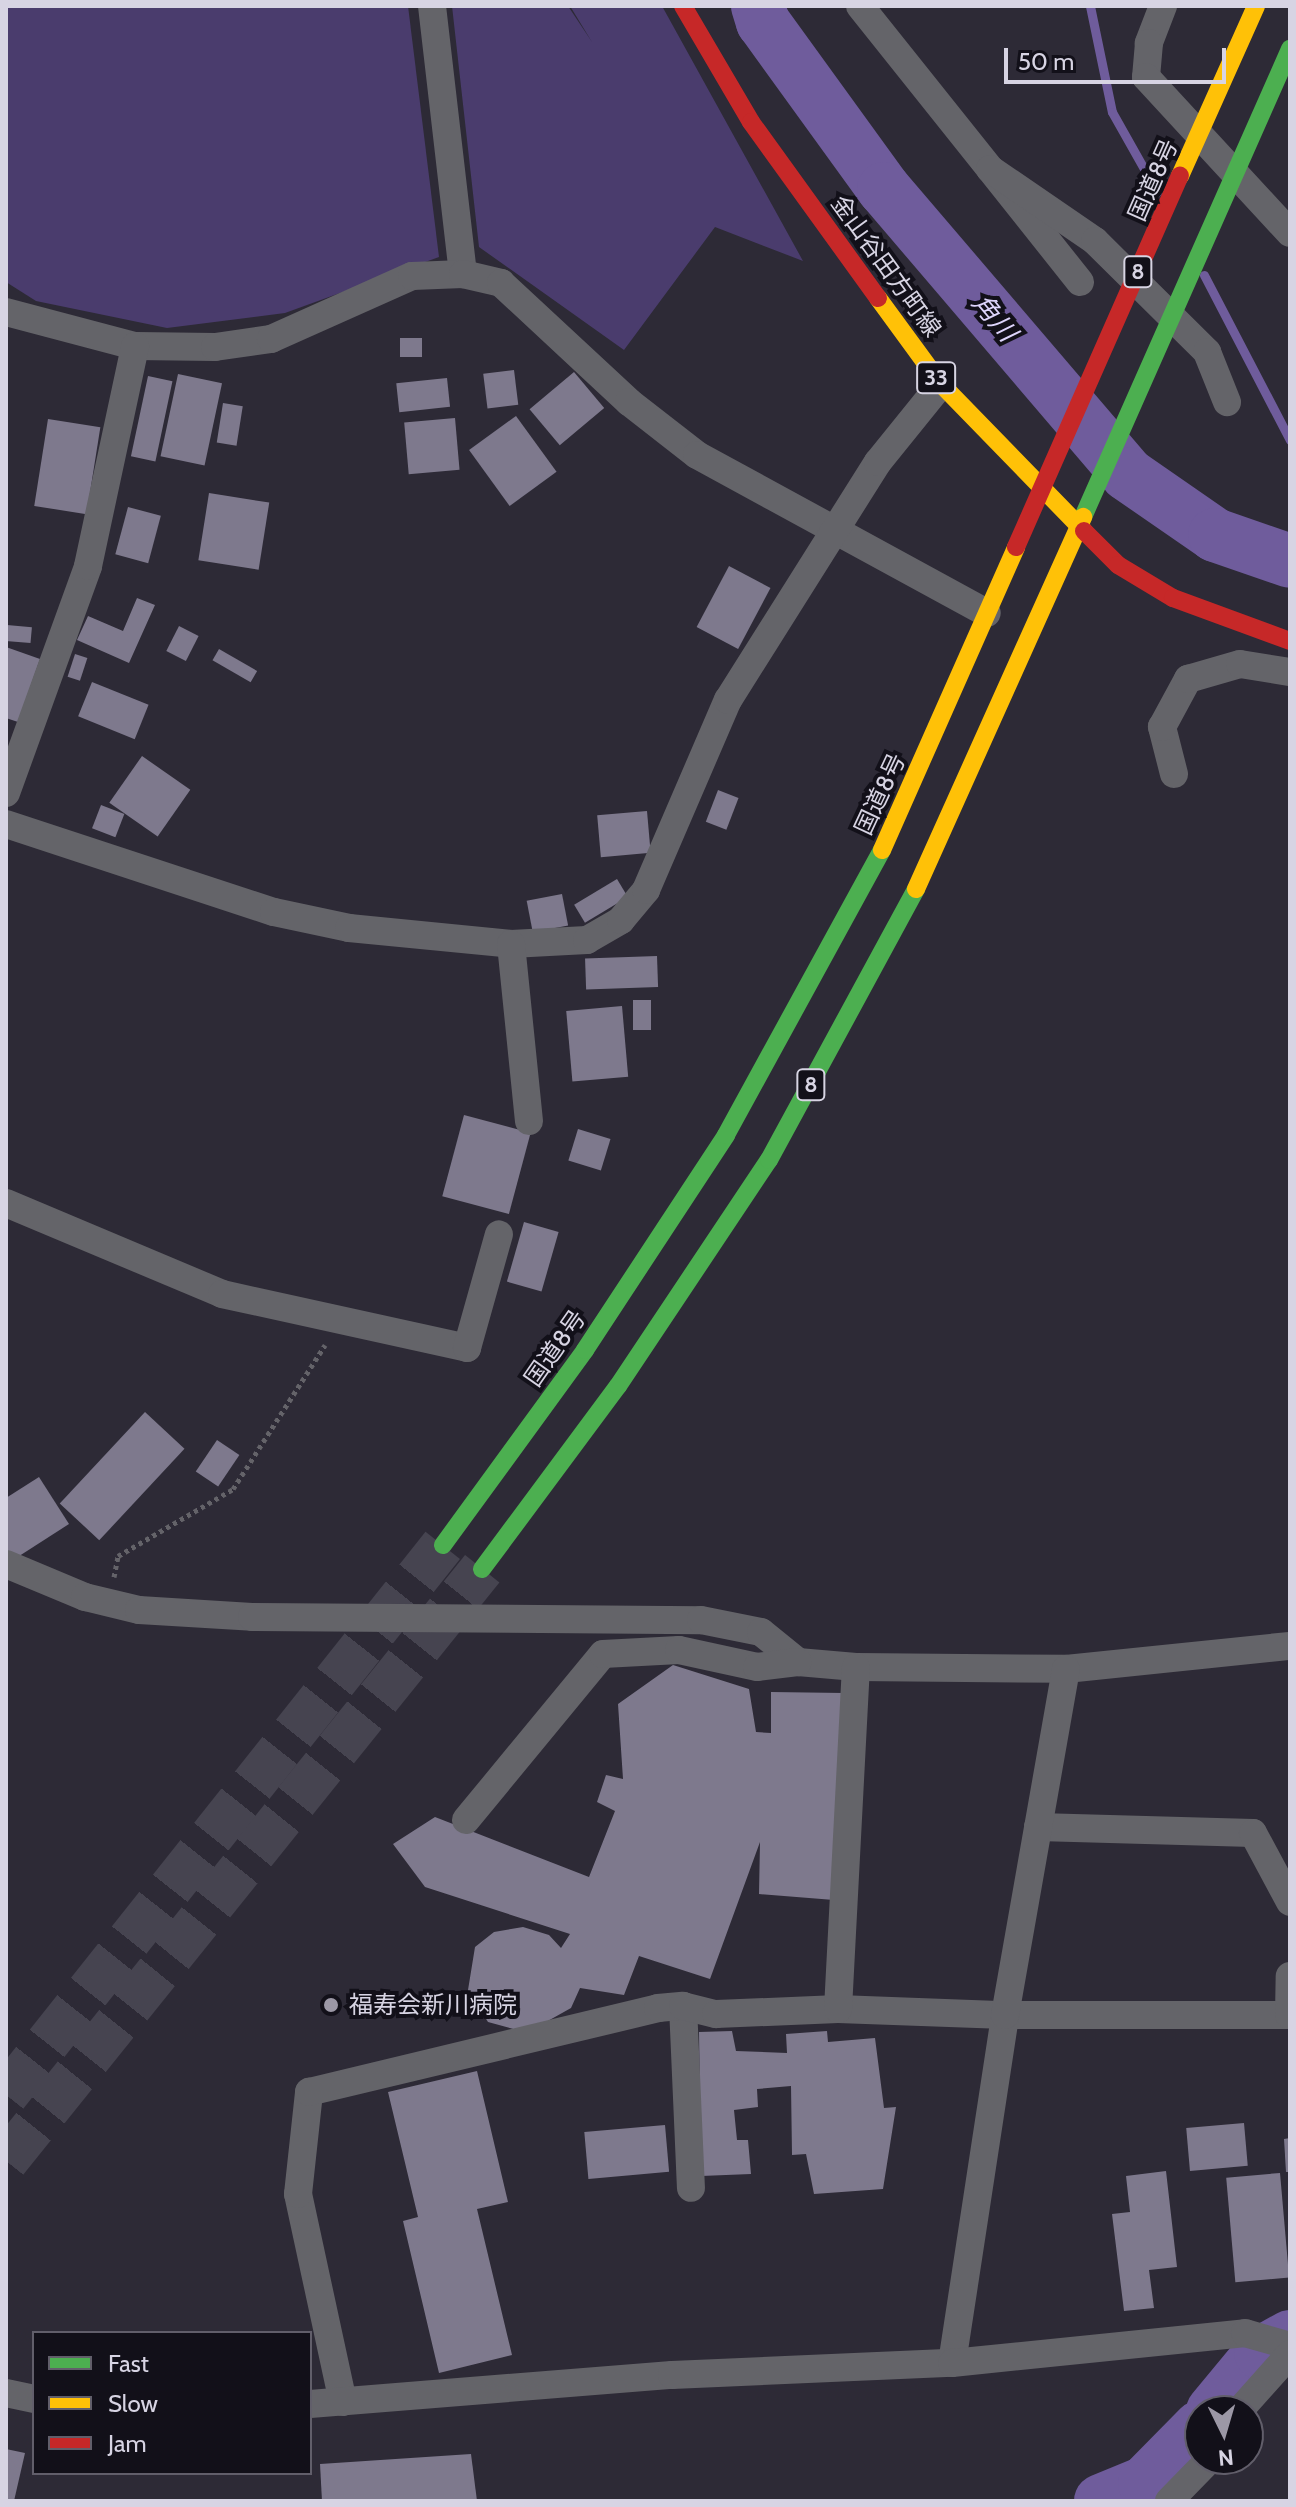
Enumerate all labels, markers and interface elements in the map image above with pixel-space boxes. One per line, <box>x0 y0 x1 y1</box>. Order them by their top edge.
scale bar <box>1008 32 1230 82</box>
text: 50 m <box>1018 47 1074 76</box>
street label: 国道8号 <box>1122 135 1184 225</box>
street label: 金山谷田方町線 <box>825 190 947 342</box>
road number: 8 <box>1122 254 1154 290</box>
water label: 角川 <box>965 288 1023 348</box>
road number: 33 <box>916 360 956 396</box>
street label: 国道8号 <box>849 749 911 839</box>
road number: 8 <box>795 1067 827 1103</box>
street label: 国道8号 <box>518 1304 592 1392</box>
place label: 福寿会新川病院 <box>349 1991 517 2019</box>
marker: 福寿会新川病院 <box>320 1994 342 2016</box>
legend <box>32 2331 312 2475</box>
text: Fast <box>108 2349 149 2378</box>
text: Slow <box>108 2389 158 2418</box>
north arrow <box>1184 2395 1264 2475</box>
text: Jam <box>108 2429 146 2458</box>
text: N <box>1217 2443 1235 2472</box>

